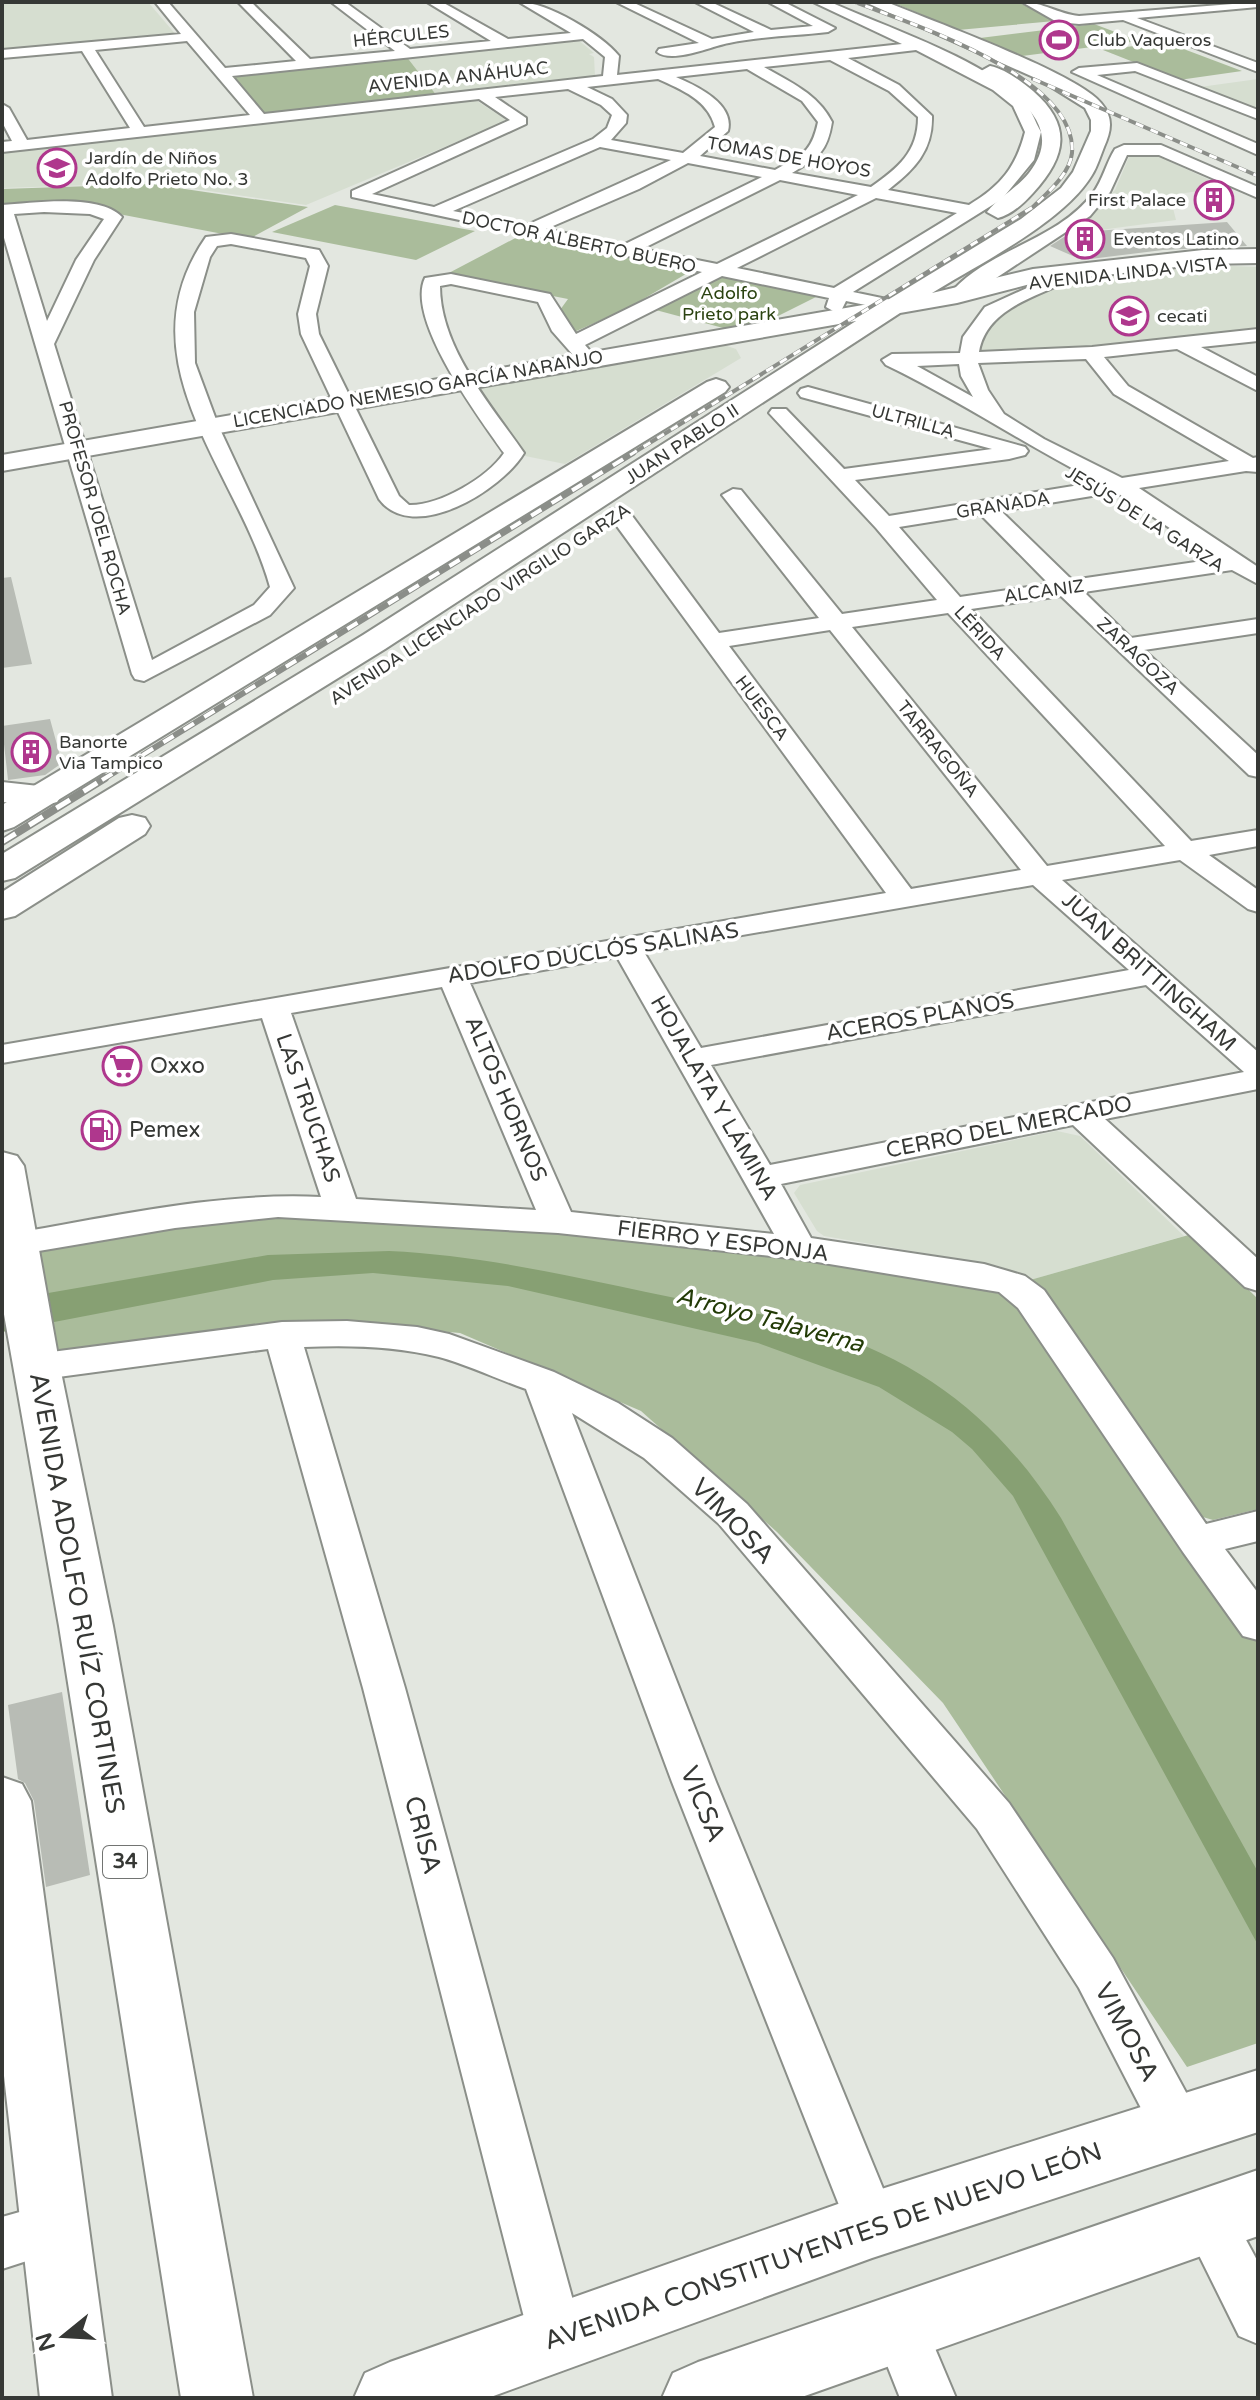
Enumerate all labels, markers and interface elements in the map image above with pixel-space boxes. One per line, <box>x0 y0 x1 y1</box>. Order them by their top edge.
sports icon: Club Vaqueros <box>1038 19 1080 61</box>
street label: HÉRCULES <box>352 20 450 52</box>
place label: Club Vaqueros <box>1087 29 1211 51</box>
street label: AVENIDA ANÁHUAC <box>367 57 549 97</box>
street label: TOMAS DE HOYOS <box>705 132 873 182</box>
school or university icon: Jardín de Niños Adolfo Prieto No. 3 <box>36 147 78 189</box>
place label: Jardín de Niños Adolfo Prieto No. 3 <box>85 147 249 190</box>
building icon: First Palace <box>1193 179 1235 221</box>
place label: First Palace <box>1088 189 1186 211</box>
street label: DOCTOR ALBERTO BUERO <box>460 206 698 278</box>
building icon: Eventos Latino <box>1064 218 1106 260</box>
place label: Eventos Latino <box>1113 228 1239 250</box>
street label: AVENIDA LINDA VISTA <box>1027 252 1229 294</box>
park label: Adolfo Prieto park <box>682 282 776 325</box>
school or university icon: cecati <box>1108 295 1150 337</box>
place label: cecati <box>1157 305 1208 327</box>
street label: LICENCIADO NEMESIO GARCÍA NARANJO <box>231 346 605 432</box>
street label: PROFESOR JOEL ROCHA <box>54 398 136 618</box>
street label: JUAN PABLO II <box>621 399 743 489</box>
street label: ULTRILLA <box>869 399 957 443</box>
street label: JESÚS DE LA GARZA <box>1062 461 1228 577</box>
street label: GRANADA <box>955 487 1051 523</box>
street label: AVENIDA LICENCIADO VIRGILIO GARZA <box>325 498 635 710</box>
street label: ALCANIZ <box>1002 574 1086 608</box>
street label: LÉRIDA <box>949 601 1011 665</box>
street label: ZARAGOZA <box>1092 612 1184 700</box>
street label: HUESCA <box>730 671 794 745</box>
street label: TARRAGOÑA <box>892 696 984 802</box>
building icon: Banorte Via Tampico <box>10 731 52 773</box>
place label: Banorte Via Tampico <box>59 731 163 774</box>
street label: JUAN BRITTINGHAM <box>1057 887 1241 1057</box>
street label: ADOLFO DUCLÓS SALINAS <box>445 916 741 989</box>
street label: ACEROS PLANOS <box>824 988 1016 1046</box>
street label: HOJALATA Y LÁMINA <box>645 990 784 1205</box>
street label: ALTOS HORNOS <box>459 1013 553 1185</box>
street label: LAS TRUCHAS <box>270 1030 346 1186</box>
supermarket icon: Oxxo <box>101 1045 143 1087</box>
place label: Oxxo <box>150 1053 205 1079</box>
street label: CERRO DEL MERCADO <box>884 1090 1134 1164</box>
fuel station icon: Pemex <box>80 1109 122 1151</box>
place label: Pemex <box>129 1117 200 1143</box>
street label: FIERRO Y ESPONJA <box>616 1215 830 1267</box>
water label: Arroyo Talaverna <box>673 1281 867 1359</box>
street label: AVENIDA ADOLFO RUÍZ CORTINES <box>23 1370 131 1816</box>
street label: VIMOSA <box>685 1472 781 1570</box>
street label: VICSA <box>674 1762 732 1846</box>
street label: CRISA <box>398 1793 448 1877</box>
road number: 34 <box>103 1846 147 1878</box>
street label: VIMOSA <box>1088 1977 1166 2087</box>
street label: AVENIDA CONSTITUYENTES DE NUEVO LEÓN <box>540 2135 1106 2356</box>
north arrow <box>24 2296 104 2376</box>
text: N <box>31 2329 61 2354</box>

